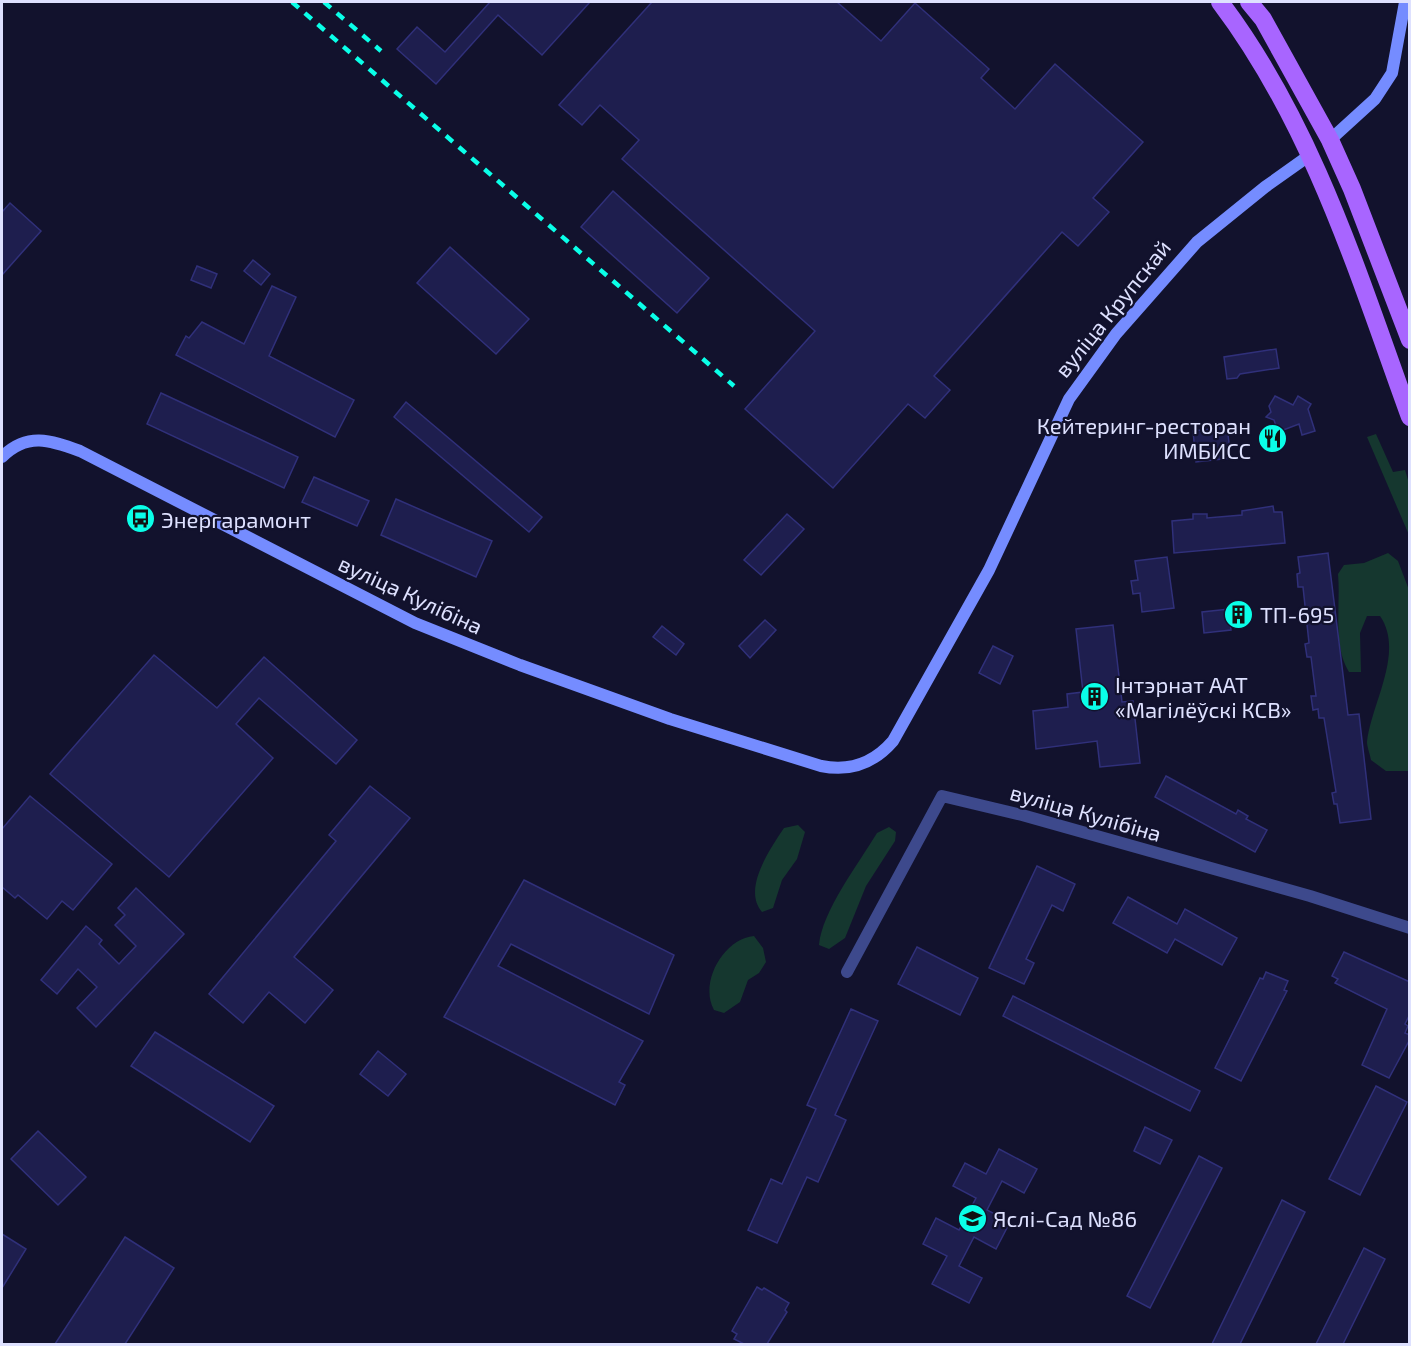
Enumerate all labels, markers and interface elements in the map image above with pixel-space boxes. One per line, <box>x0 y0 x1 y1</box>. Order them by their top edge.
street label: вуліца Крупскай <box>1049 234 1176 382</box>
place label: Кейтеринг-ресторан ИМБИСС <box>1037 412 1251 463</box>
restaurant icon: Кейтеринг-ресторан ИМБИСС <box>1256 422 1288 454</box>
bus stop icon: Энергарамонт <box>124 503 156 535</box>
place label: Энергарамонт <box>161 506 311 532</box>
street label: вуліца Кулібіна <box>334 549 487 640</box>
building icon: ТП-695 <box>1223 598 1255 630</box>
place label: ТП-695 <box>1260 601 1334 627</box>
place label: Інтэрнат ААТ «Магілёўскі КСВ» <box>1115 671 1291 723</box>
building icon: Інтэрнат ААТ «Магілёўскі КСВ» <box>1078 681 1110 713</box>
street label: вуліца Кулібіна <box>1007 778 1164 847</box>
school or university icon: Яслі-Сад №86 <box>956 1202 988 1234</box>
place label: Яслі-Сад №86 <box>993 1205 1137 1231</box>

